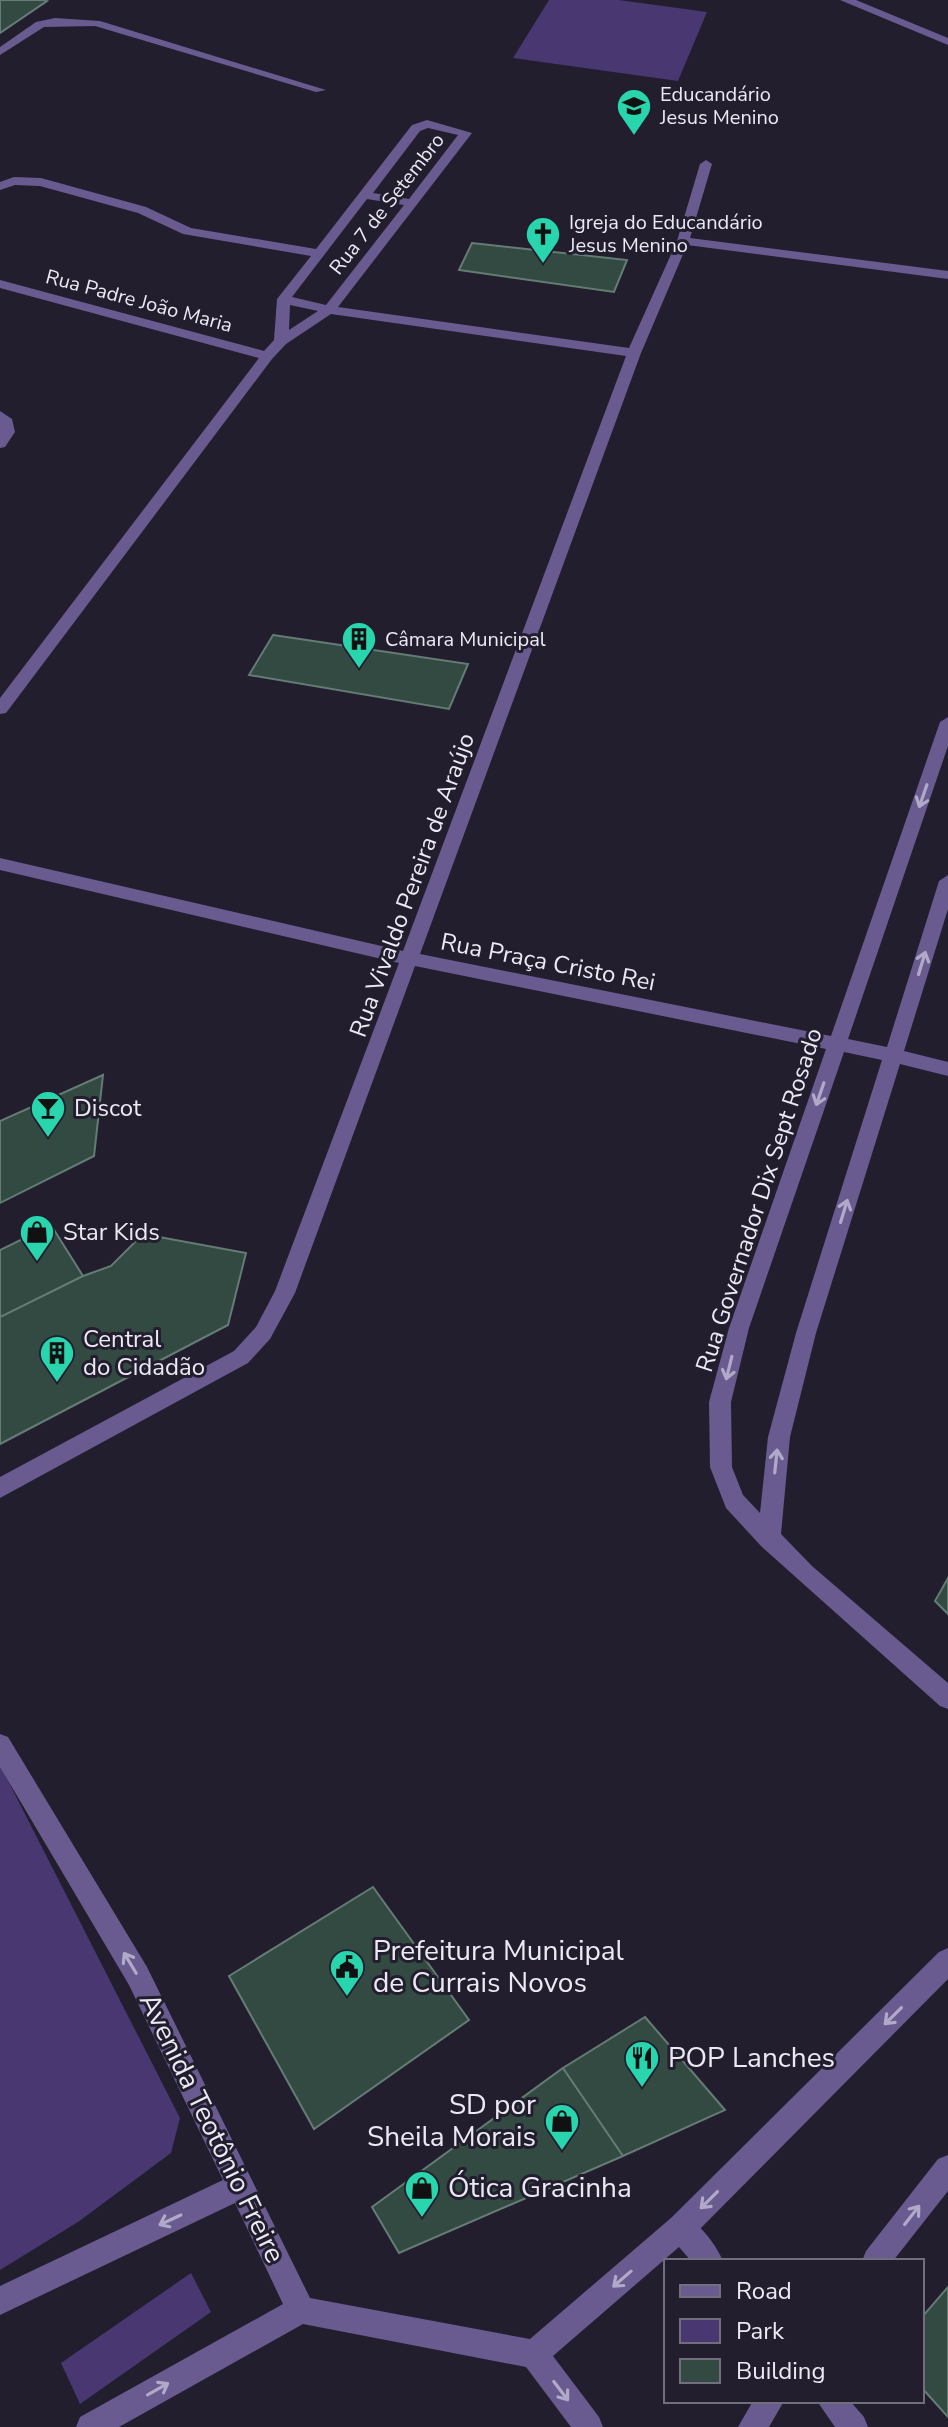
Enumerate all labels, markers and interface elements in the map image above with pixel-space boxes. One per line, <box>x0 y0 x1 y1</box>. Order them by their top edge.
place label: Educandário Jesus Menino <box>659 81 779 131</box>
school or university icon: Educandário Jesus Menino <box>615 87 653 137</box>
street label: Rua 7 de Setembro <box>323 128 451 280</box>
place label: Igreja do Educandário Jesus Menino <box>568 209 763 259</box>
church icon: Igreja do Educandário Jesus Menino <box>524 215 562 265</box>
street label: Rua Padre João Maria <box>43 263 235 339</box>
building icon: Câmara Municipal <box>340 620 378 670</box>
place label: Câmara Municipal <box>385 626 546 653</box>
street label: Rua Vivaldo Pereira de Araújo <box>342 728 482 1042</box>
one-way arrow <box>914 783 929 808</box>
street label: Rua Praça Cristo Rei <box>438 925 658 999</box>
one-way arrow <box>916 951 930 976</box>
street label: Rua Governador Dix Sept Rosado <box>688 1024 830 1376</box>
one-way arrow <box>811 1082 826 1107</box>
bar icon: Discot <box>29 1089 67 1139</box>
place label: Discot <box>74 1092 142 1124</box>
one-way arrow <box>838 1199 852 1224</box>
shop icon: Star Kids <box>18 1213 56 1263</box>
place label: Star Kids <box>63 1216 160 1248</box>
place label: Central do Cidadão <box>83 1323 205 1383</box>
building icon: Central do Cidadão <box>38 1334 76 1384</box>
one-way arrow <box>721 1354 736 1380</box>
one-way arrow <box>769 1448 784 1475</box>
place label: Prefeitura Municipal de Currais Novos <box>373 1932 625 2002</box>
public building icon: Prefeitura Municipal de Currais Novos <box>328 1948 366 1998</box>
one-way arrow <box>122 1952 138 1975</box>
street label: Avenida Teotônio Freire <box>130 1987 294 2269</box>
one-way arrow <box>884 2006 903 2025</box>
restaurant icon: POP Lanches <box>623 2039 661 2089</box>
place label: POP Lanches <box>668 2039 835 2077</box>
place label: SD por Sheila Morais <box>367 2086 536 2156</box>
shop icon: SD por Sheila Morais <box>543 2102 581 2152</box>
shop icon: Ótica Gracinha <box>403 2169 441 2219</box>
place label: Ótica Gracinha <box>448 2169 632 2207</box>
one-way arrow <box>700 2190 719 2209</box>
one-way arrow <box>903 2205 921 2226</box>
one-way arrow <box>159 2213 183 2228</box>
legend <box>664 2259 924 2403</box>
one-way arrow <box>612 2270 633 2288</box>
text: Road <box>736 2275 792 2307</box>
text: Park <box>736 2315 785 2347</box>
text: Building <box>736 2355 826 2387</box>
one-way arrow <box>553 2379 570 2401</box>
one-way arrow <box>146 2381 169 2397</box>

